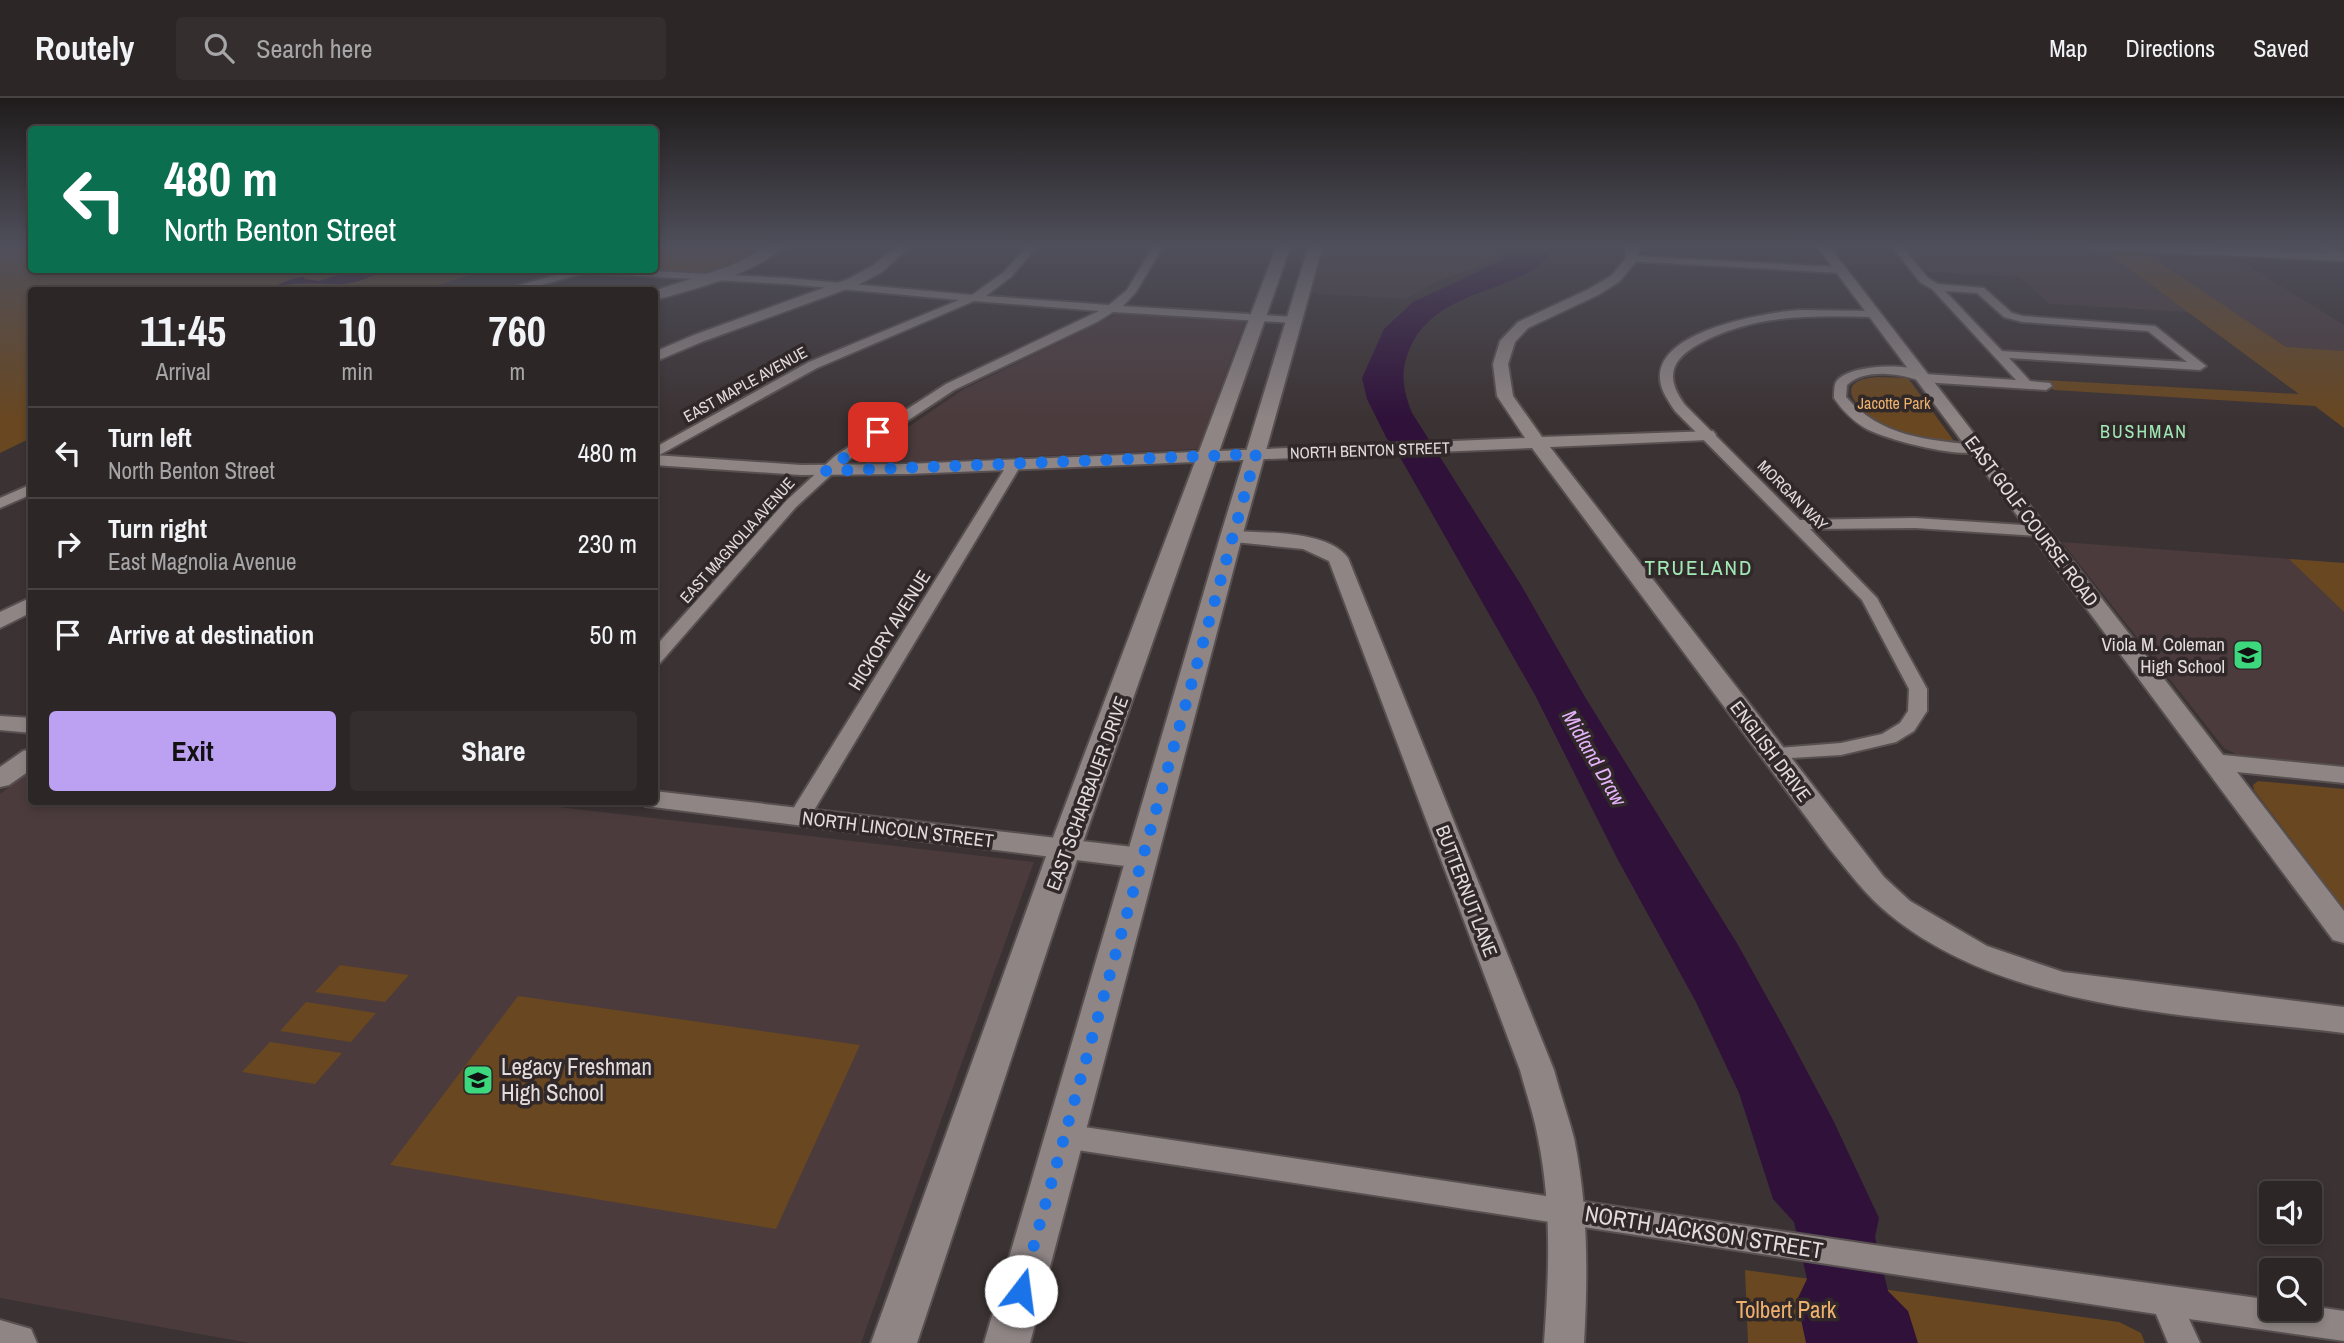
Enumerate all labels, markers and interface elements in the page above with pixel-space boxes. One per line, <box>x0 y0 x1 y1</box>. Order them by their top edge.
search box <box>176 17 666 80</box>
text: Routely <box>35 26 134 70</box>
icon: search <box>200 29 238 67</box>
text: Search here <box>256 31 372 66</box>
text: Map <box>2049 32 2087 64</box>
text: Directions <box>2125 32 2215 64</box>
text: Saved <box>2253 32 2309 64</box>
text: 480 m <box>164 145 278 211</box>
icon: left <box>49 154 140 245</box>
text: North Benton Street <box>164 208 396 251</box>
text: 11:45 <box>140 303 226 359</box>
text: 10 <box>338 303 377 359</box>
text: 760 <box>489 303 546 359</box>
street label: EAST MAPLE AVENUE <box>679 341 811 427</box>
text: Arrival <box>156 356 210 387</box>
text: min <box>342 356 373 387</box>
text: m <box>509 356 525 387</box>
park label: Jacotte Park <box>1858 392 1931 414</box>
pin <box>848 402 908 462</box>
icon: arrive <box>859 413 897 451</box>
district label: BUSHMAN <box>2100 419 2188 444</box>
text: Turn left <box>108 420 192 455</box>
street label: EAST GOLF COURSE ROAD <box>1959 430 2105 612</box>
icon: left <box>49 434 87 472</box>
text: 480 m <box>578 435 637 470</box>
street label: NORTH BENTON STREET <box>1290 436 1450 464</box>
text: North Benton Street <box>108 455 275 486</box>
street label: MORGAN WAY <box>1753 455 1833 535</box>
street label: EAST MAGNOLIA AVENUE <box>675 472 799 608</box>
text: Turn right <box>108 511 207 546</box>
icon: right <box>49 525 87 563</box>
text: 230 m <box>578 526 637 561</box>
text: East Magnolia Avenue <box>108 546 296 577</box>
district label: TRUELAND <box>1645 553 1753 582</box>
street label: HICKORY AVENUE <box>842 565 936 695</box>
icon: arrive <box>49 616 87 654</box>
text: Arrive at destination <box>108 617 314 652</box>
text: 50 m <box>590 617 637 652</box>
place label: Viola M. Coleman High School <box>2101 631 2225 679</box>
school or university icon: Viola M. Coleman High School <box>2231 638 2265 672</box>
street label: EAST SCHARBAUER DRIVE <box>1040 692 1134 894</box>
street label: ENGLISH DRIVE <box>1724 695 1818 807</box>
water label: Midland Draw <box>1555 705 1634 812</box>
button: Exit <box>49 711 336 791</box>
button: Share <box>350 711 637 791</box>
street label: NORTH LINCOLN STREET <box>801 804 996 854</box>
street label: BUTTERNUT LANE <box>1430 821 1504 961</box>
place label: Legacy Freshman High School <box>501 1051 652 1108</box>
school or university icon: Legacy Freshman High School <box>461 1063 495 1097</box>
map controls <box>2259 1181 2322 1321</box>
button: sound <box>2259 1181 2322 1244</box>
street label: NORTH JACKSON STREET <box>1583 1197 1826 1266</box>
position arrow <box>984 1254 1058 1328</box>
button: search <box>2259 1258 2322 1321</box>
park label: Tolbert Park <box>1736 1294 1837 1325</box>

